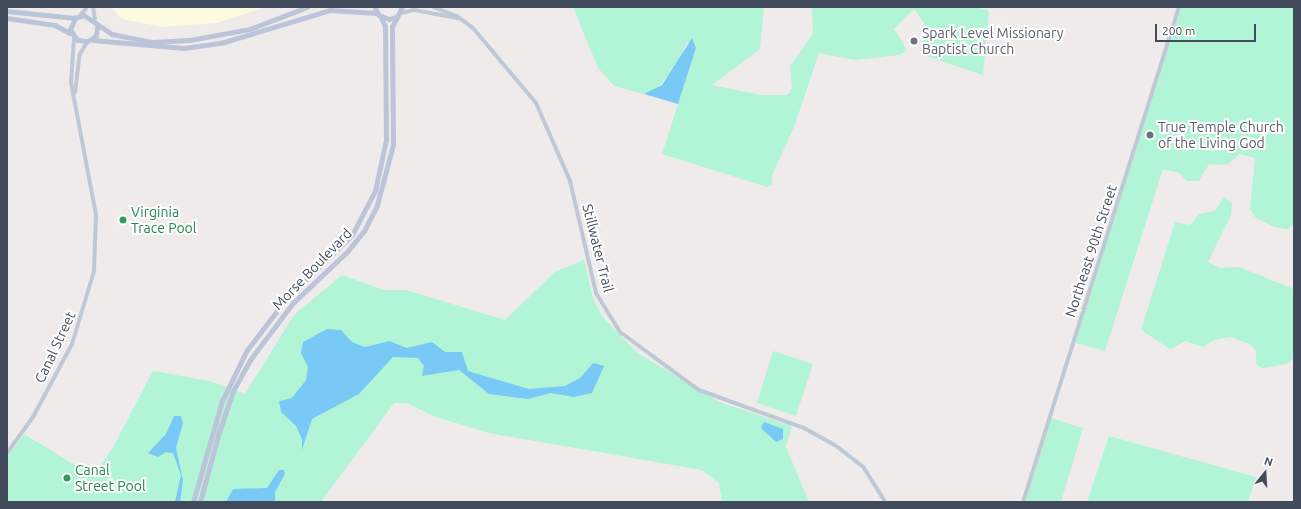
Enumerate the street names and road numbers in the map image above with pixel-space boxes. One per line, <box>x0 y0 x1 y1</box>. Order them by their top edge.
street label: Northeast 90th Street <box>1062 183 1120 319</box>
street label: Stillwater Trail <box>579 202 617 294</box>
street label: Morse Boulevard <box>269 225 355 313</box>
street label: Canal Street <box>31 309 79 385</box>

